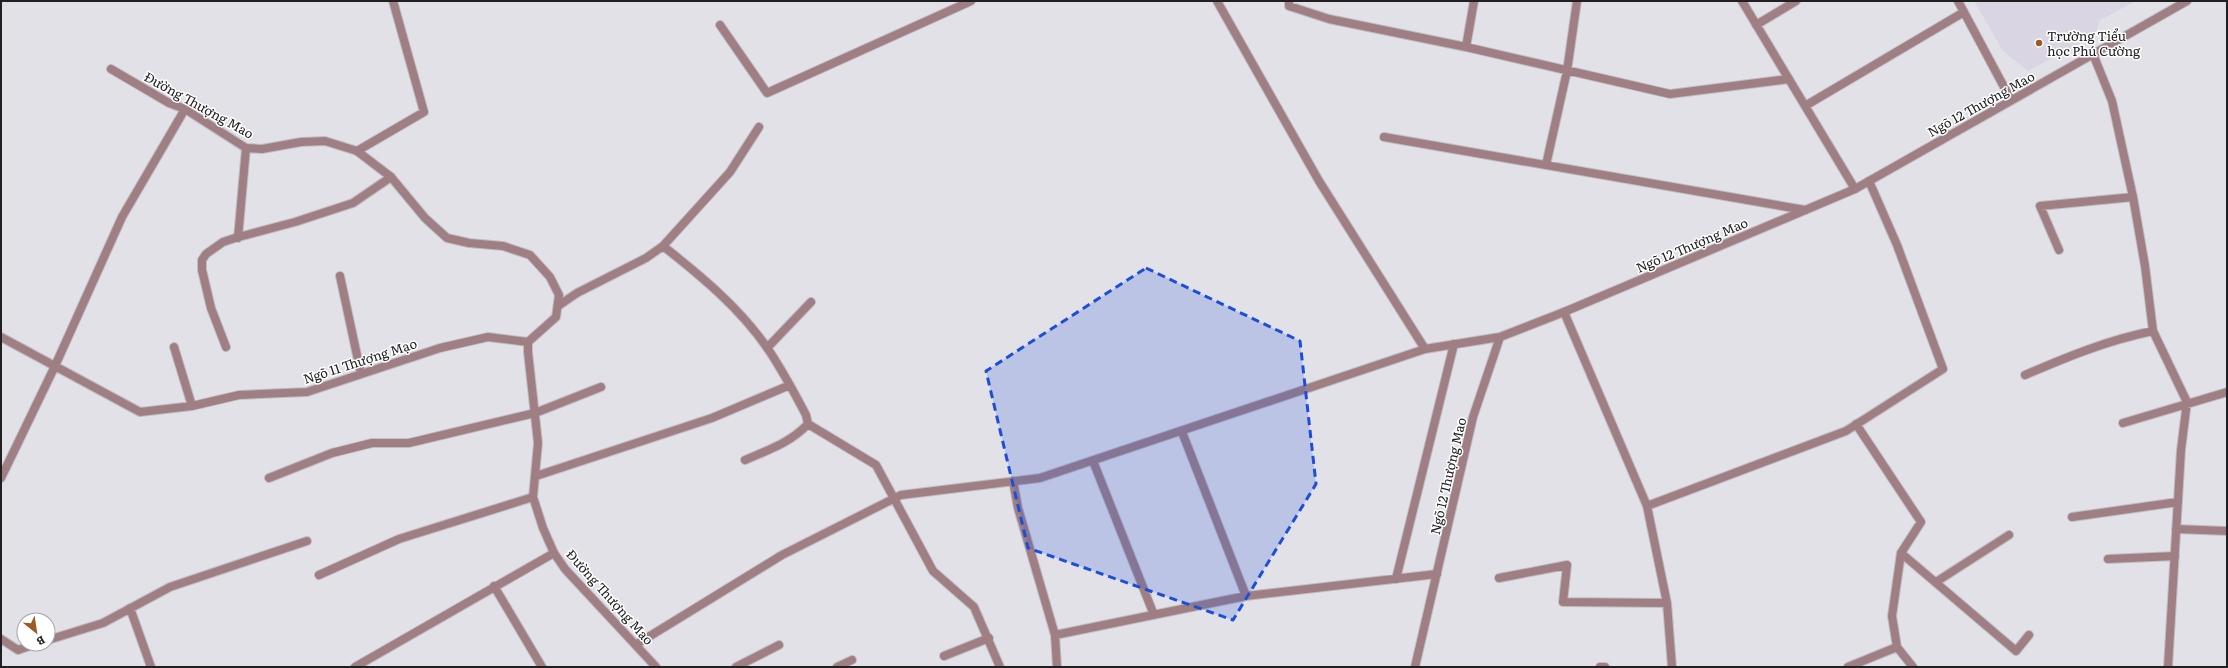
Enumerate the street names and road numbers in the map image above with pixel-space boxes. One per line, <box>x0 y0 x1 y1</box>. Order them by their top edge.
street label: Ngõ 12 Thượng Mao <box>1924 66 2038 141</box>
street label: Đường Thượng Mao <box>141 67 258 143</box>
street label: Ngõ 12 Thượng Mao <box>1633 212 1751 277</box>
street label: Ngõ 11 Thượng Mạo <box>301 333 420 388</box>
street label: Ngõ 12 Thượng Mao <box>1425 415 1470 536</box>
street label: Đường Thượng Mao <box>562 545 659 649</box>

